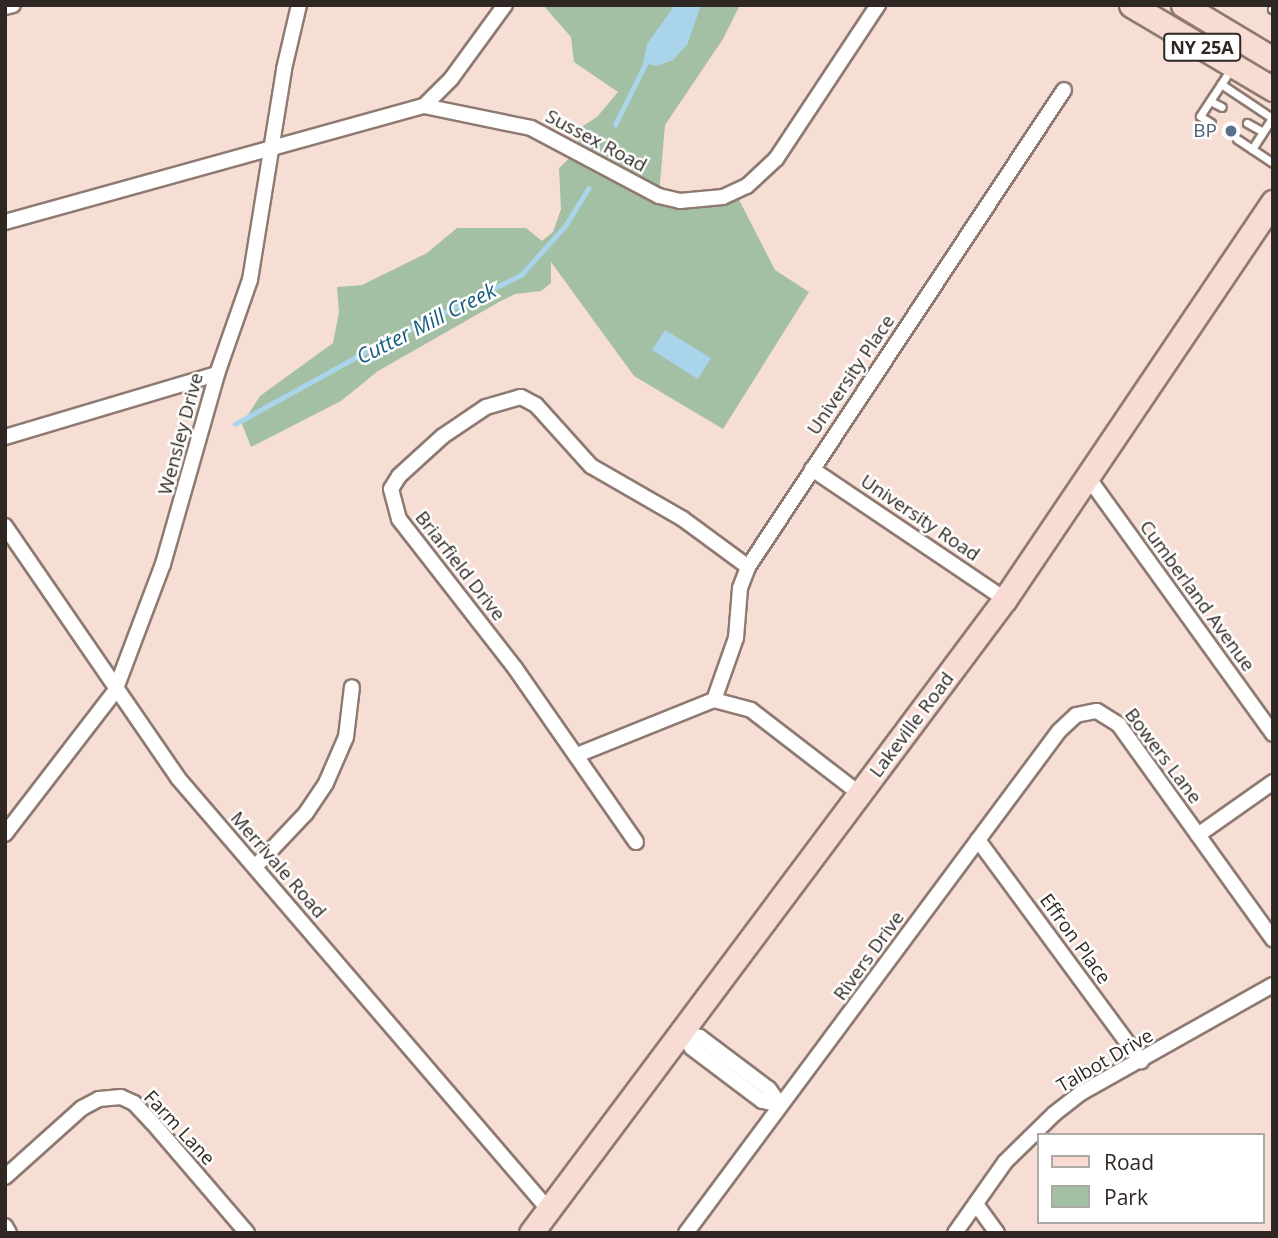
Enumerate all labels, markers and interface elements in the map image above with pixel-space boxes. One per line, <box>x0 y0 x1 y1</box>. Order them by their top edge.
road number: NY 25A <box>1162 32 1242 62</box>
street label: Sussex Road <box>542 105 650 177</box>
place label: BP <box>1193 120 1217 142</box>
marker: BP <box>1223 123 1239 139</box>
water label: Cutter Mill Creek <box>352 277 500 369</box>
street label: University Place <box>802 311 900 439</box>
street label: Wensley Drive <box>154 371 208 497</box>
street label: University Road <box>856 470 984 566</box>
street label: Briarfield Drive <box>410 507 510 625</box>
street label: Cumberland Avenue <box>1135 516 1259 676</box>
street label: Lakeville Road <box>865 668 959 782</box>
street label: Bowers Lane <box>1120 704 1206 808</box>
street label: Merrivale Road <box>225 807 331 923</box>
street label: Effron Place <box>1035 890 1115 988</box>
street label: Rivers Drive <box>829 907 909 1005</box>
street label: Talbot Drive <box>1053 1024 1157 1098</box>
street label: Farm Lane <box>139 1086 219 1170</box>
legend <box>1036 1133 1264 1224</box>
text: Road <box>1104 1148 1154 1176</box>
text: Park <box>1104 1183 1148 1211</box>

